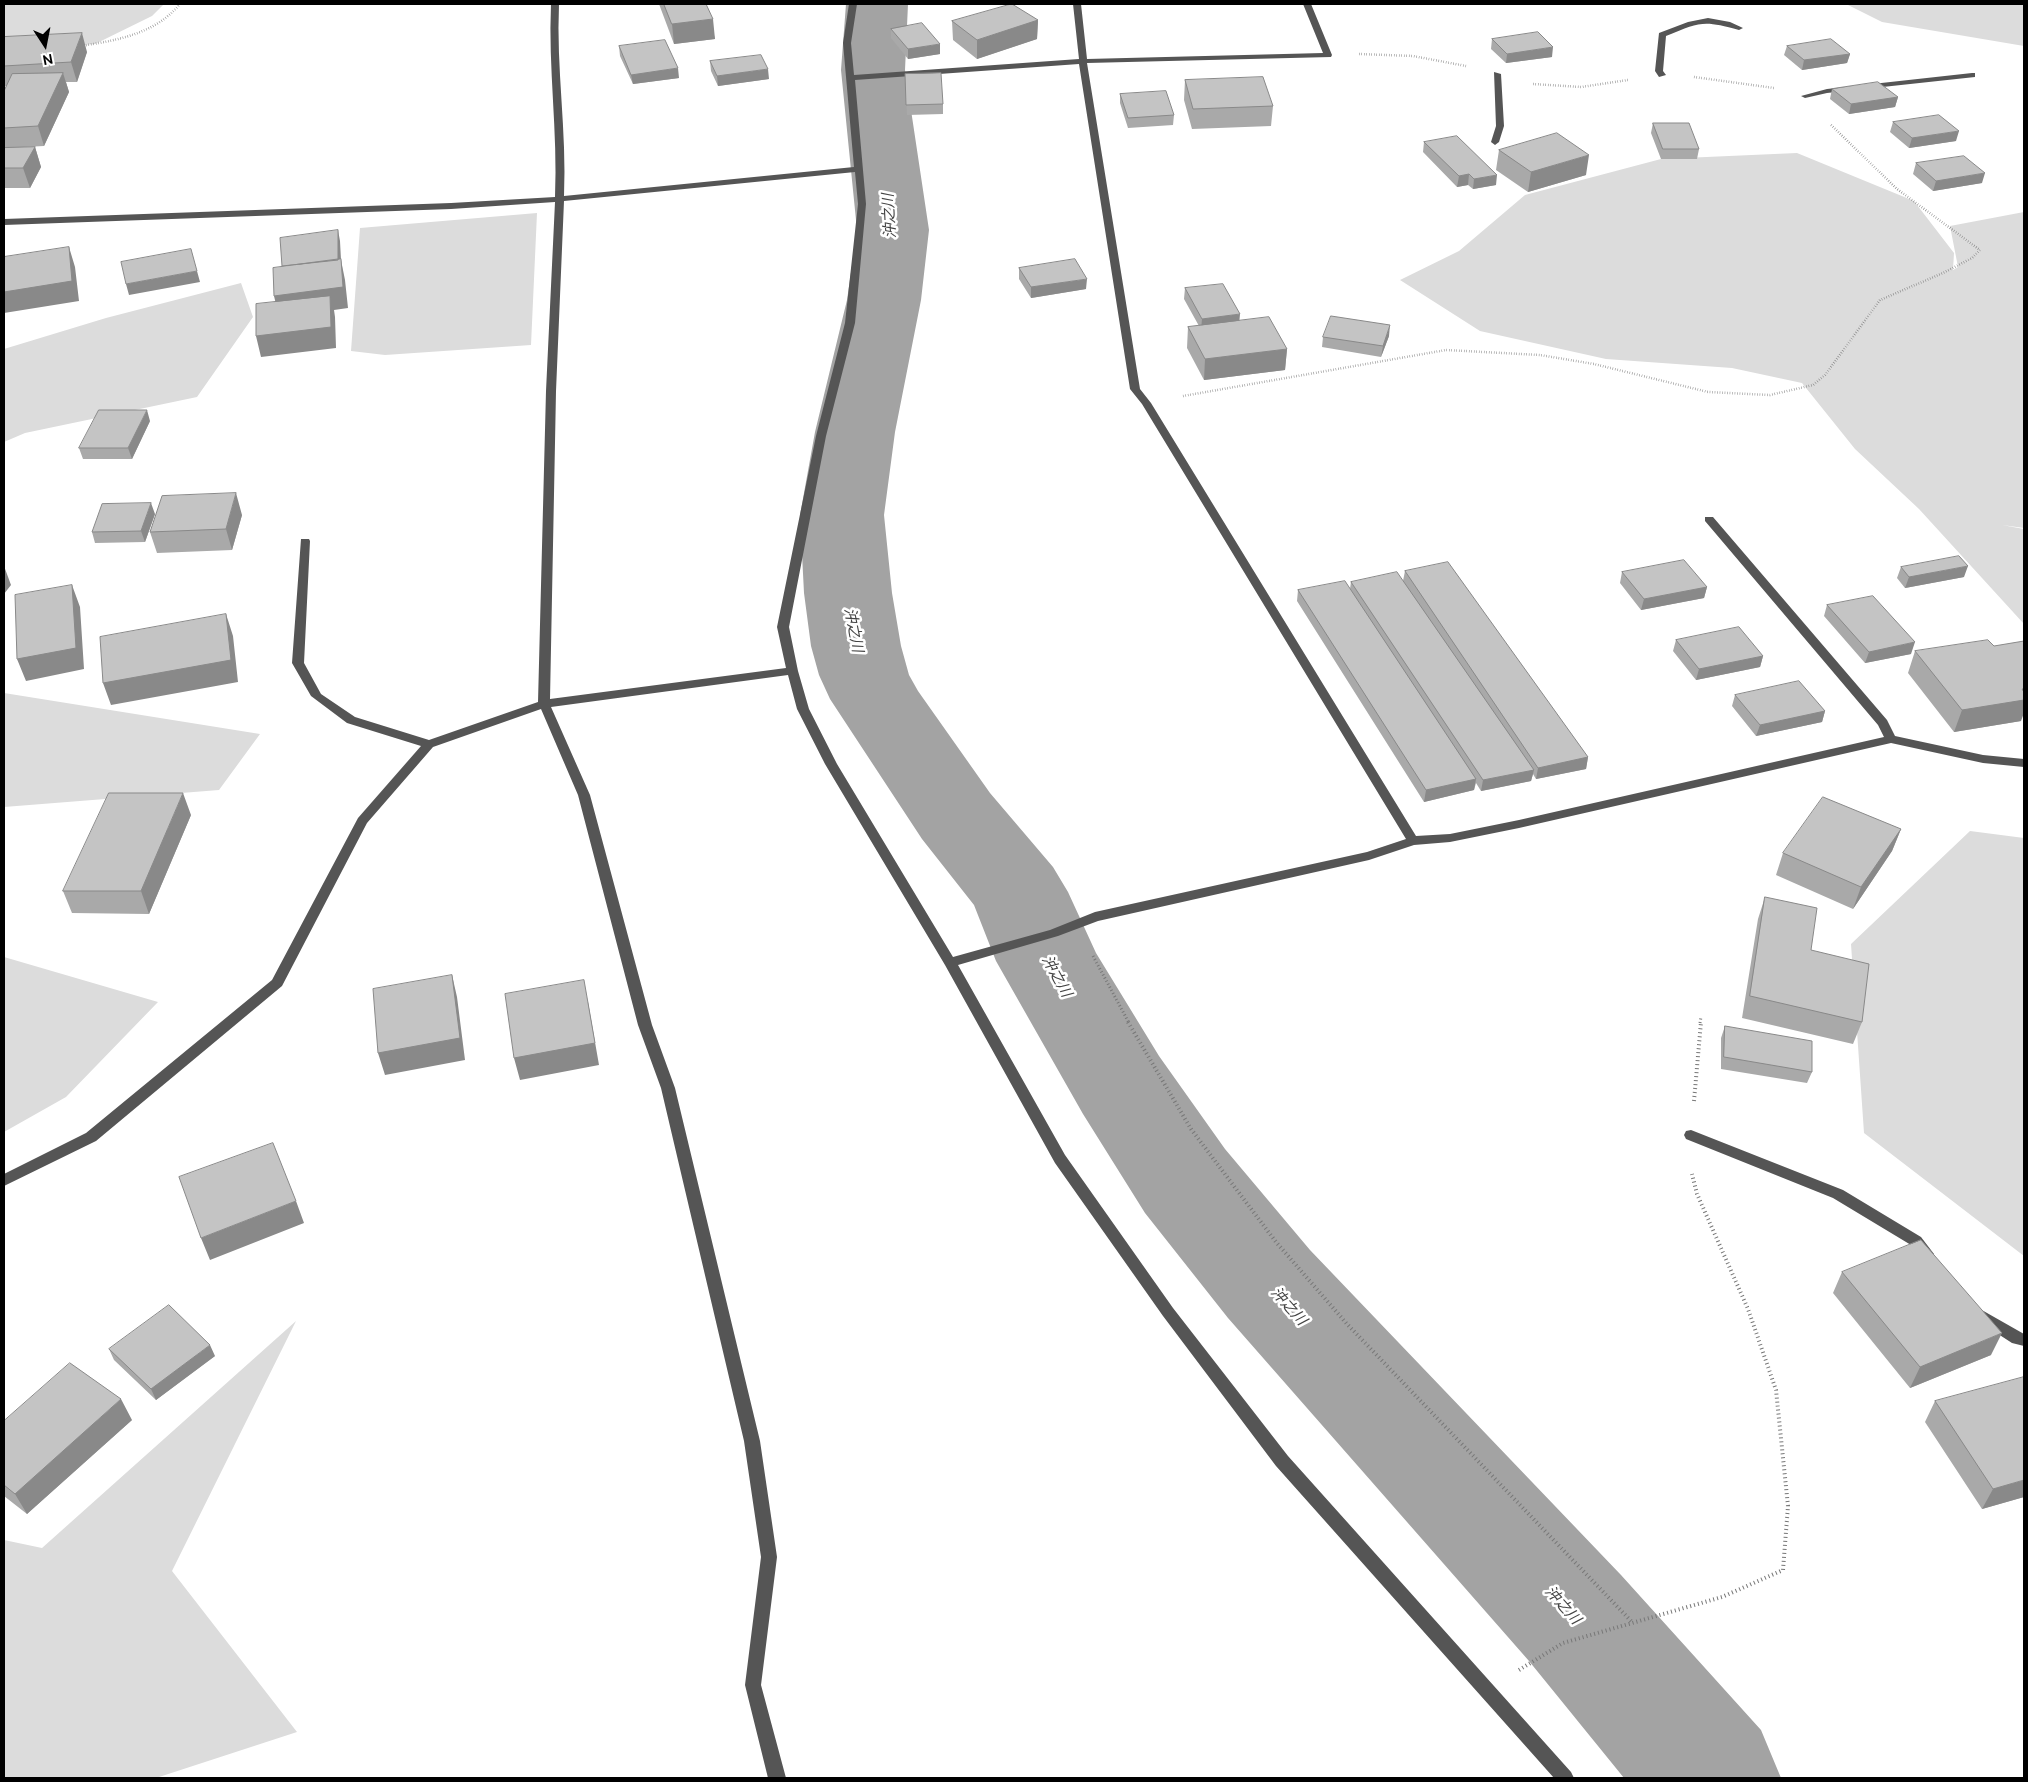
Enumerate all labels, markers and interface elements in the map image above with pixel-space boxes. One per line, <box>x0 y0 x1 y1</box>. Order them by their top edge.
north arrow <box>20 20 70 70</box>
text: N <box>41 51 55 69</box>
water label: 沖之川 <box>879 193 899 239</box>
water label: 沖之川 <box>841 606 867 654</box>
water label: 沖之川 <box>1038 952 1076 1000</box>
water label: 沖之川 <box>1267 1283 1311 1329</box>
water label: 沖之川 <box>1541 1582 1585 1628</box>

